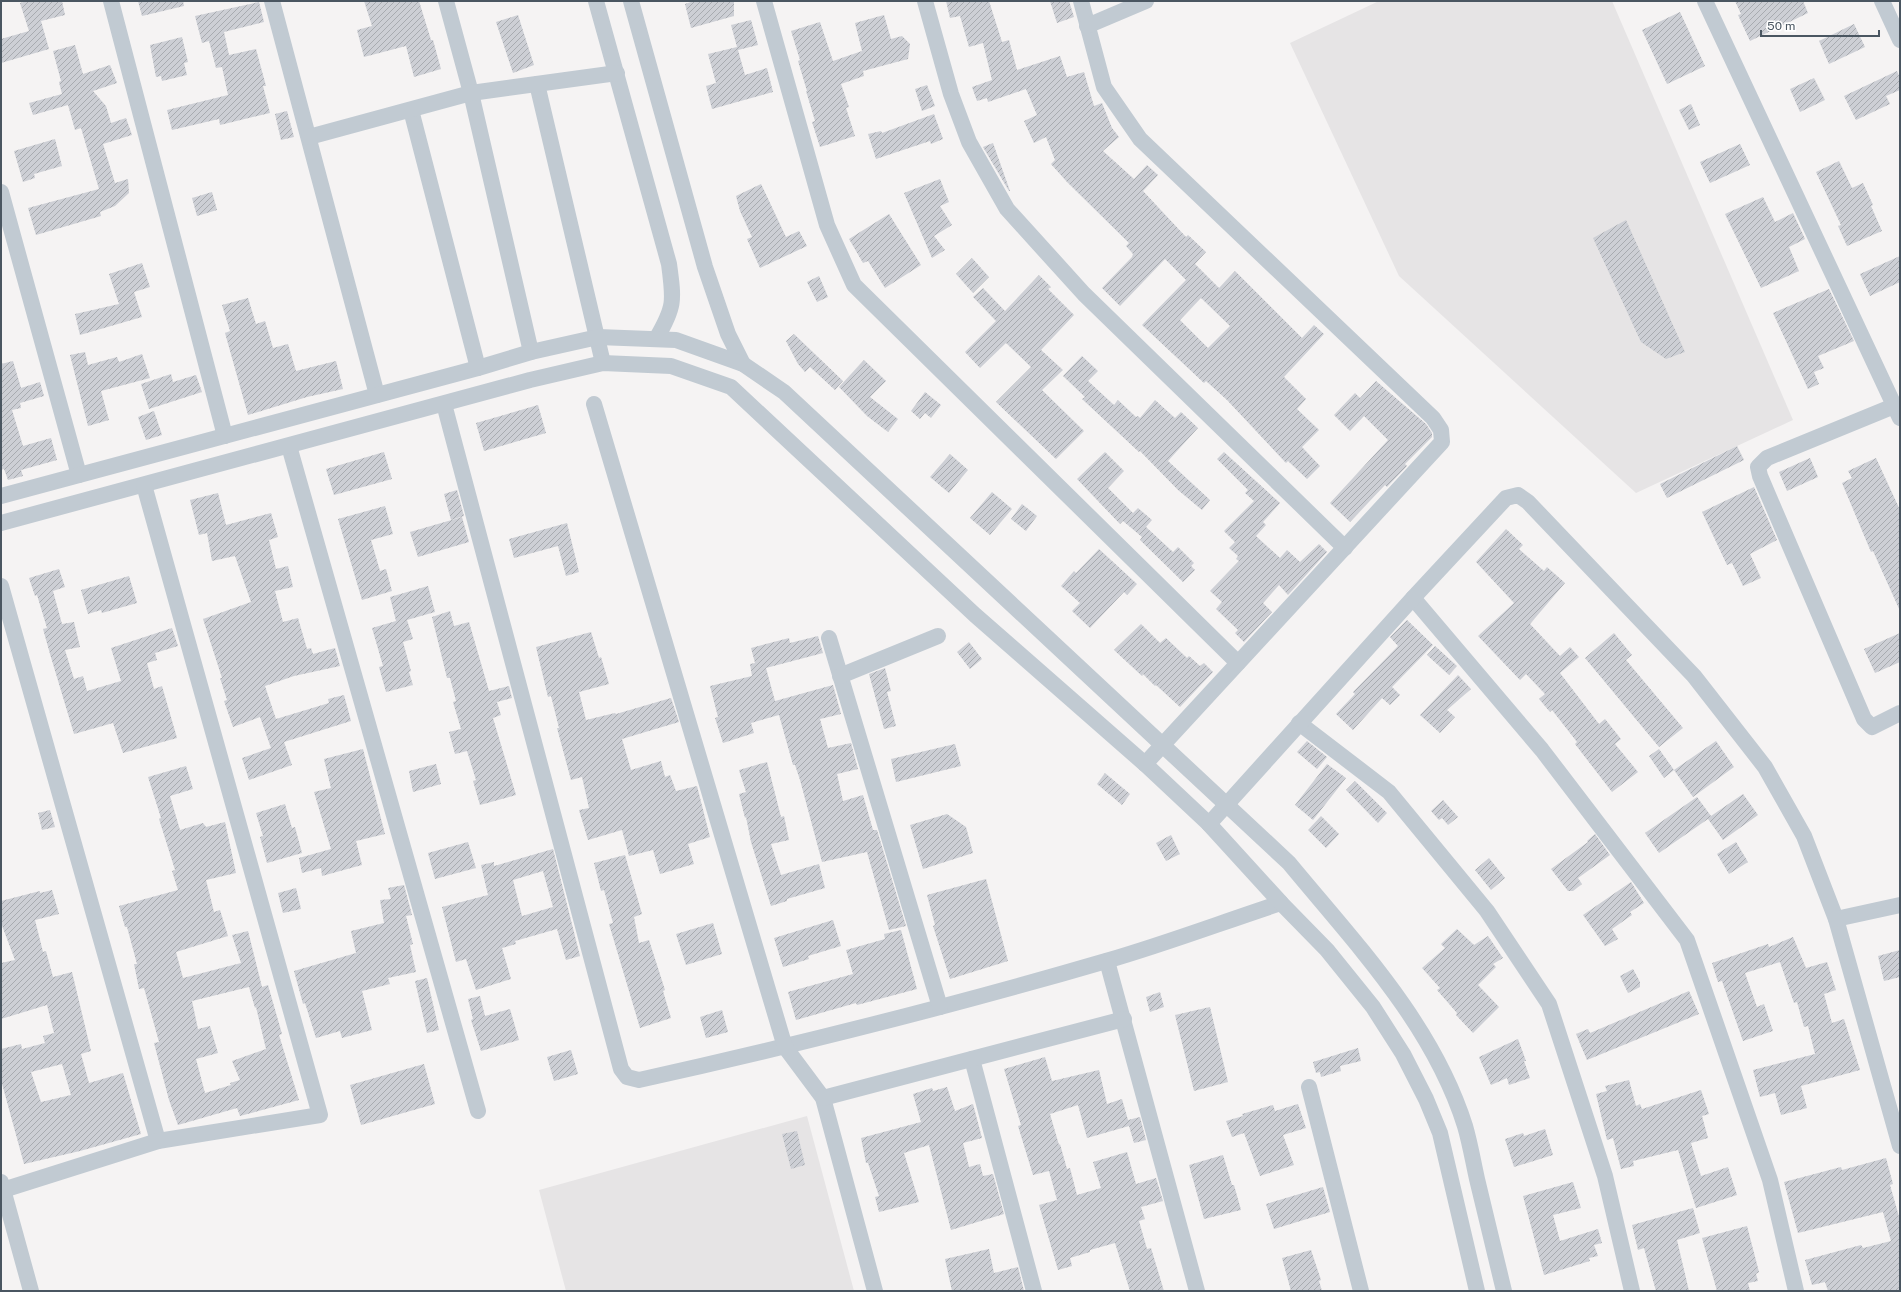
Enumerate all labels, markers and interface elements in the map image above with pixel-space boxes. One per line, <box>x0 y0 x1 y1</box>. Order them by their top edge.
scale bar <box>1761 12 1879 38</box>
text: 50 m <box>1767 19 1795 33</box>

